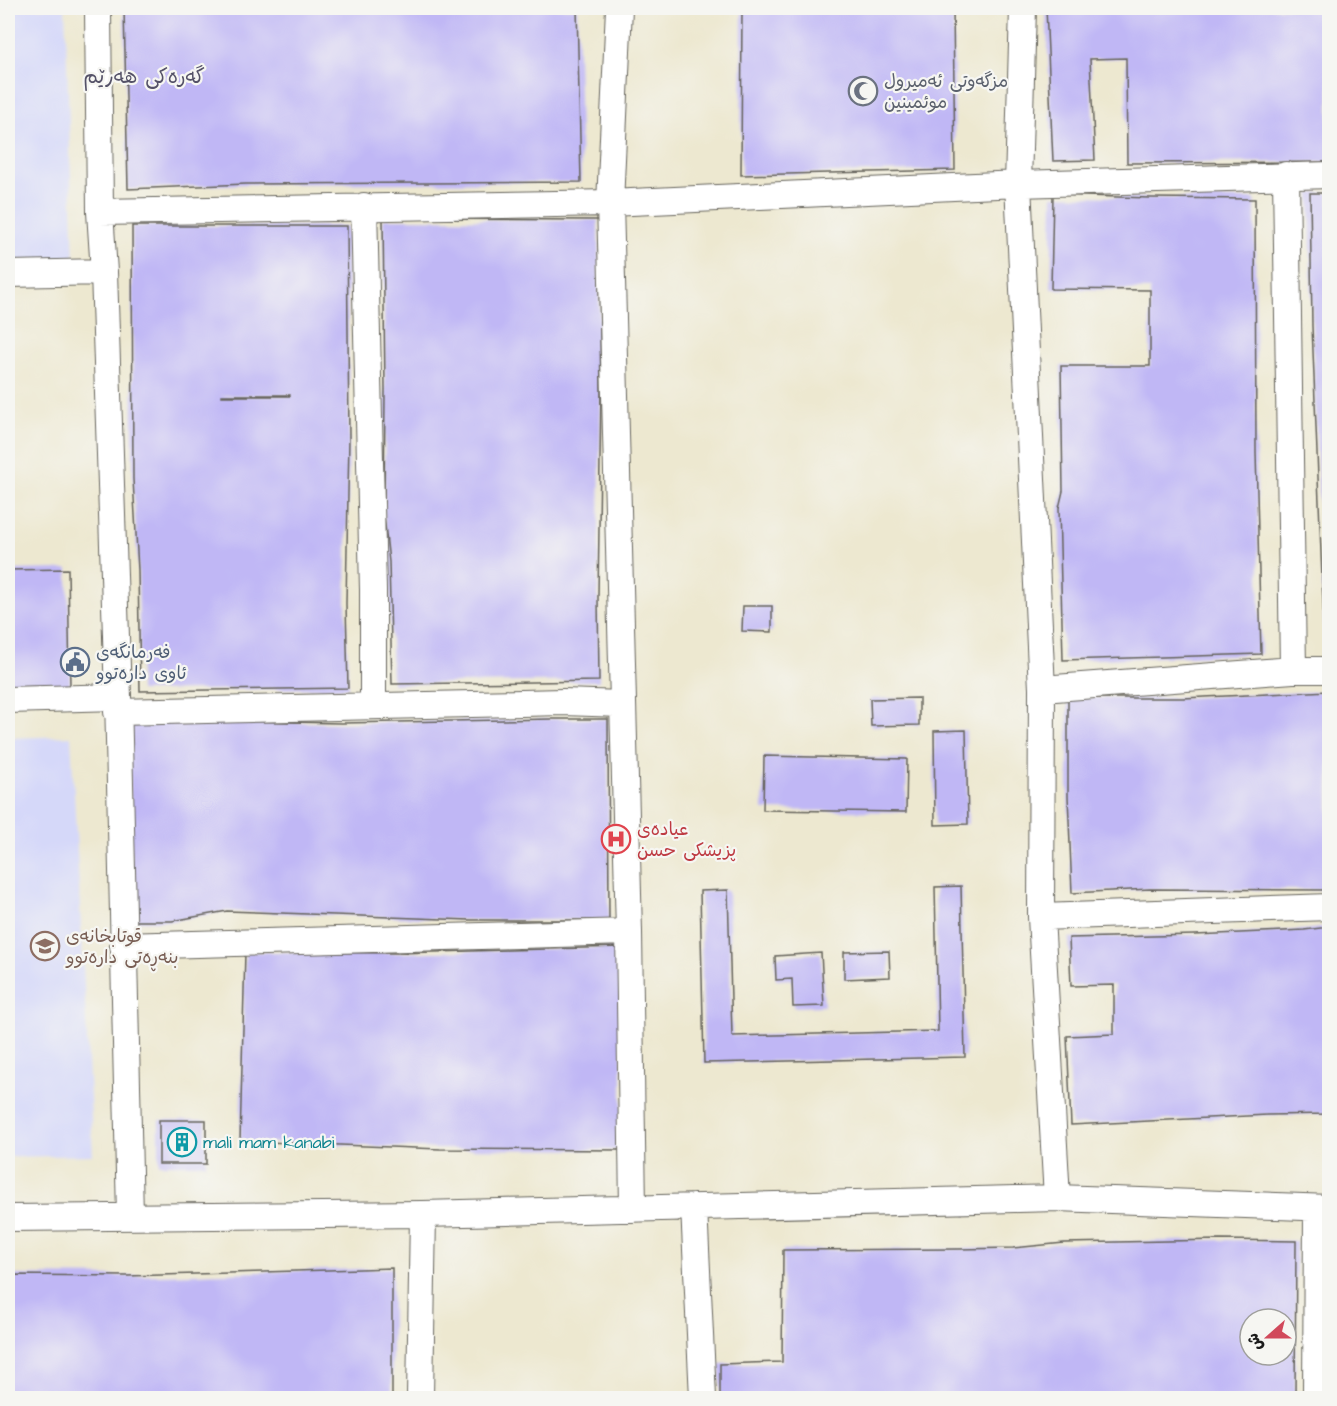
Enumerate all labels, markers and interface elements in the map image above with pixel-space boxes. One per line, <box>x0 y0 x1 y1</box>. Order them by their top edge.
district label: گەرەکی هەرێم <box>83 63 205 91</box>
place label: مزگەوتی ئەمیرول موئمینین <box>884 69 1008 115</box>
mosque icon: مزگەوتی ئەمیرول موئمینین <box>847 75 879 107</box>
place label: فەرمانگەی ئاوی دارەتوو <box>95 640 187 686</box>
public building icon: فەرمانگەی ئاوی دارەتوو <box>59 646 91 678</box>
place label: عیادەی پزیشکی حسن <box>637 817 736 863</box>
hospital icon: عیادەی پزیشکی حسن <box>600 823 632 855</box>
place label: قوتابخانەی بنەڕەتی دارەتوو <box>65 924 178 972</box>
school or university icon: قوتابخانەی بنەڕەتی دارەتوو <box>29 930 61 962</box>
building icon: mali mam kanabi <box>166 1126 198 1158</box>
place label: mali mam kanabi <box>203 1130 335 1155</box>
north arrow <box>1238 1307 1298 1367</box>
text: ش <box>1242 1330 1268 1354</box>

